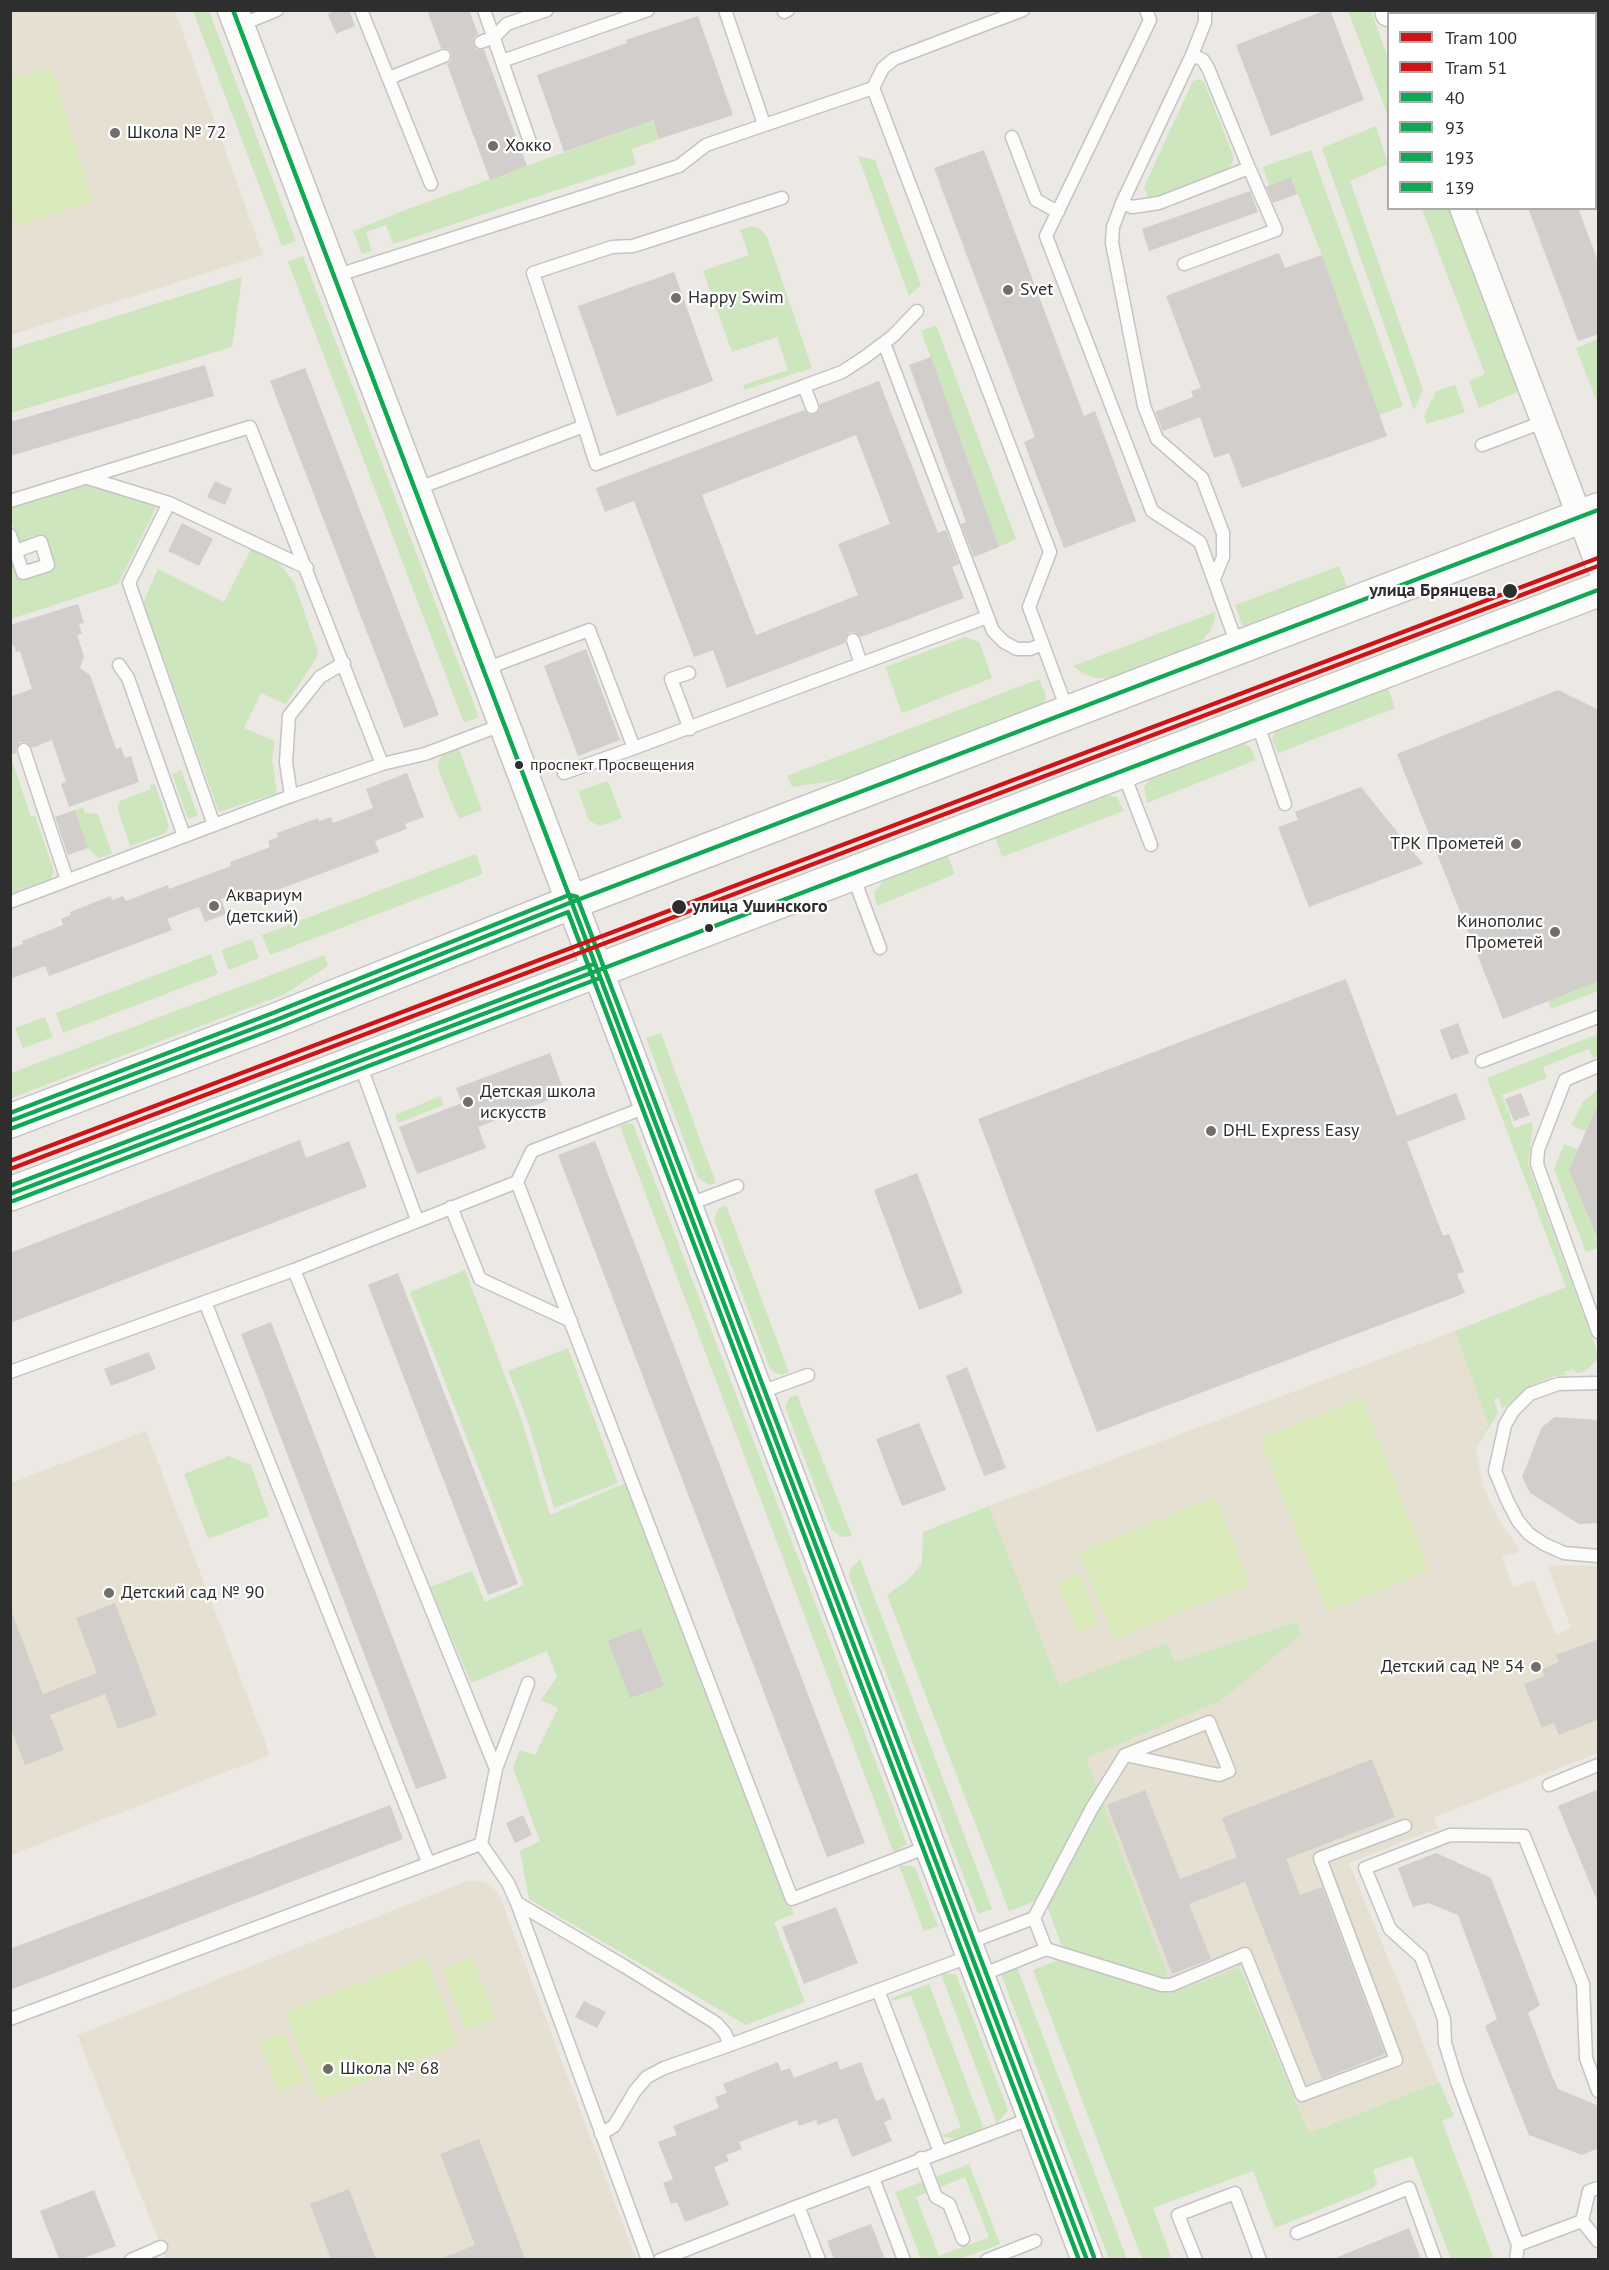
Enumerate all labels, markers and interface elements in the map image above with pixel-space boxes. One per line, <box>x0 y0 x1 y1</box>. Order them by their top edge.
legend <box>1387 12 1597 210</box>
text: Tram 100 <box>1445 26 1517 49</box>
text: Tram 51 <box>1445 56 1507 79</box>
text: 40 <box>1445 86 1465 109</box>
text: 93 <box>1445 116 1465 139</box>
place label: Школа № 72 <box>127 122 226 144</box>
marker: Школа № 72 <box>108 126 122 140</box>
place label: Хокко <box>505 135 552 157</box>
marker: Хокко <box>486 139 500 153</box>
text: 193 <box>1445 146 1474 169</box>
text: 139 <box>1445 176 1474 199</box>
place label: Svet <box>1020 279 1053 301</box>
marker: Svet <box>1001 283 1015 297</box>
place label: Happy Swim <box>688 287 784 309</box>
marker: Happy Swim <box>669 291 683 305</box>
place label: улица Брянцева <box>1369 580 1496 602</box>
marker: улица Брянцева <box>1501 582 1519 600</box>
place label: проспект Просвещения <box>530 755 694 775</box>
marker: проспект Просвещения <box>513 759 525 771</box>
place label: ТРК Прометей <box>1390 833 1504 855</box>
marker: ТРК Прометей <box>1509 837 1523 851</box>
place label: Аквариум (детский) <box>226 885 303 928</box>
place label: улица Ушинского <box>692 896 828 918</box>
marker: улица Ушинского <box>670 898 688 916</box>
marker: Аквариум (детский) <box>207 899 221 913</box>
place label: Кинополис Прометей <box>1457 911 1543 954</box>
unlabelled marker <box>703 922 715 934</box>
marker: Кинополис Прометей <box>1548 925 1562 939</box>
place label: Детская школа искусств <box>480 1081 596 1124</box>
marker: Детская школа искусств <box>461 1095 475 1109</box>
place label: DHL Express Easy <box>1223 1120 1359 1142</box>
marker: DHL Express Easy <box>1204 1124 1218 1138</box>
place label: Детский сад № 90 <box>121 1582 264 1604</box>
marker: Детский сад № 90 <box>102 1586 116 1600</box>
place label: Детский сад № 54 <box>1381 1656 1524 1678</box>
marker: Детский сад № 54 <box>1529 1660 1543 1674</box>
place label: Школа № 68 <box>340 2058 439 2080</box>
marker: Школа № 68 <box>321 2062 335 2076</box>

